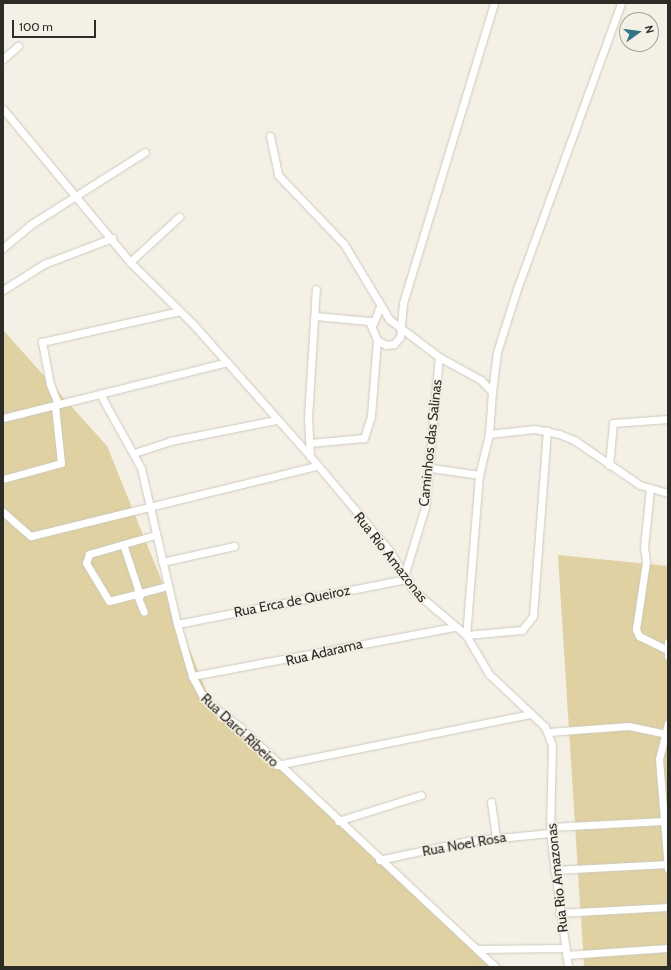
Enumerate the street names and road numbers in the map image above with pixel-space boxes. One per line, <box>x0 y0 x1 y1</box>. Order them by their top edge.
street label: Caminhos das Salinas <box>415 379 445 507</box>
street label: Rua Rio Amazonas <box>351 509 431 605</box>
street label: Rua Erca de Queiroz <box>232 581 352 621</box>
street label: Rua Adarama <box>284 635 364 669</box>
street label: Rua Darci Ribeiro <box>198 690 282 770</box>
street label: Rua Rio Amazonas <box>543 823 571 933</box>
street label: Rua Noel Rosa <box>421 828 507 860</box>

